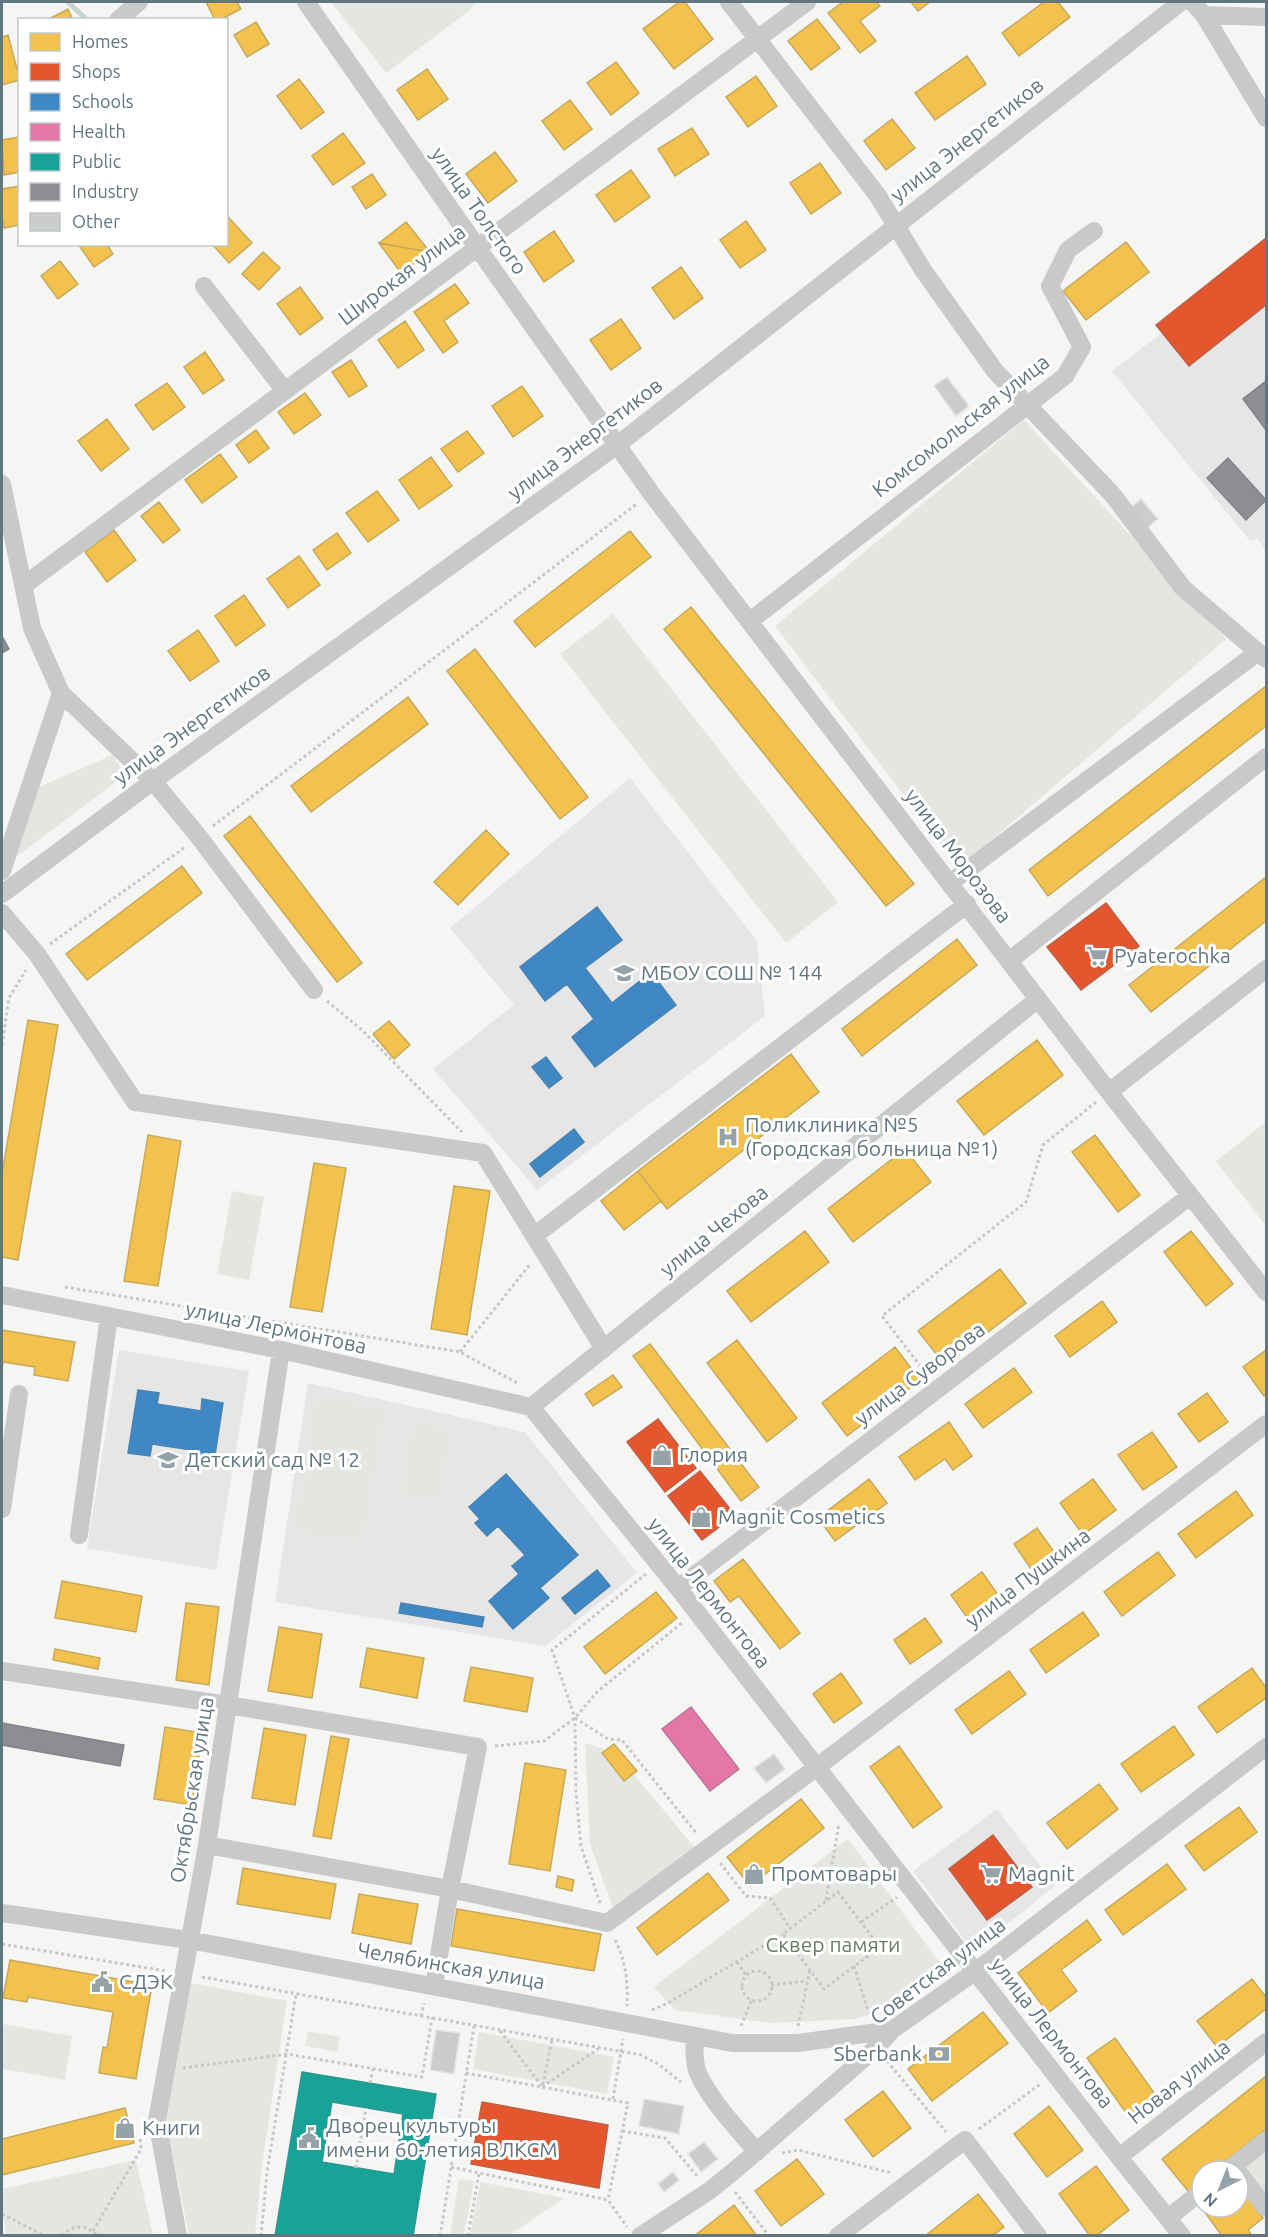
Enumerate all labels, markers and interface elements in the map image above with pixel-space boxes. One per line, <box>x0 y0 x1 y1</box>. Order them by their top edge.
legend <box>18 18 228 246</box>
text: Homes <box>72 31 129 51</box>
text: Shops <box>72 61 121 81</box>
street label: улица Энергетиков <box>885 72 1048 206</box>
text: Schools <box>72 91 134 111</box>
text: Health <box>72 121 126 141</box>
street label: улица Толстого <box>427 142 533 279</box>
text: Public <box>72 151 121 171</box>
text: Industry <box>72 181 139 201</box>
text: Other <box>72 211 120 231</box>
street label: Широкая улица <box>333 219 470 330</box>
street label: Комсомольская улица <box>867 349 1054 502</box>
street label: улица Энергетиков <box>502 372 666 504</box>
street label: улица Энергетиков <box>109 659 274 789</box>
street label: улица Морозова <box>900 784 1017 927</box>
place label: Pyaterochka <box>1114 943 1231 967</box>
supermarket icon: Pyaterochka <box>1085 944 1109 968</box>
place label: МБОУ СОШ № 144 <box>641 960 822 984</box>
school or university icon: МБОУ СОШ № 144 <box>612 961 636 985</box>
place label: Поликлиника №5 (Городская больница №1) <box>745 1112 998 1160</box>
hospital icon: Поликлиника №5 (Городская больница №1) <box>716 1125 740 1149</box>
street label: улица Чехова <box>655 1179 772 1281</box>
street label: улица Лермонтова <box>183 1296 369 1358</box>
street label: улица Суворова <box>850 1317 989 1430</box>
place label: Глория <box>679 1442 748 1466</box>
shop icon: Глория <box>650 1443 674 1467</box>
place label: Детский сад № 12 <box>185 1447 360 1471</box>
school or university icon: Детский сад № 12 <box>156 1448 180 1472</box>
place label: Magnit Cosmetics <box>718 1504 885 1528</box>
shop icon: Magnit Cosmetics <box>689 1505 713 1529</box>
street label: улица Лермонтова <box>644 1512 776 1672</box>
street label: улица Пушкина <box>960 1522 1095 1632</box>
street label: Октябрьская улица <box>164 1695 218 1885</box>
place label: Промтовары <box>771 1861 897 1885</box>
place label: Magnit <box>1008 1861 1074 1885</box>
shop icon: Промтовары <box>742 1862 766 1886</box>
supermarket icon: Magnit <box>979 1862 1003 1886</box>
street label: Советская улица <box>865 1912 1010 2029</box>
park label: Сквер памяти <box>765 1932 901 1956</box>
street label: Челябинская улица <box>356 1937 547 1993</box>
street label: улица Лермонтова <box>987 1952 1119 2112</box>
place label: СДЭК <box>119 1969 173 1993</box>
public building icon: СДЭК <box>90 1970 114 1994</box>
street label: Новая улица <box>1123 2034 1234 2129</box>
place label: Sberbank <box>833 2041 922 2065</box>
bank icon: Sberbank <box>927 2042 951 2066</box>
place label: Дворец культуры имени 60-летия ВЛКСМ <box>326 2113 558 2161</box>
place label: Книги <box>142 2115 200 2139</box>
shop icon: Книги <box>113 2116 137 2140</box>
public building icon: Дворец культуры имени 60-летия ВЛКСМ <box>297 2126 321 2150</box>
north arrow <box>1190 2159 1250 2219</box>
text: N <box>1200 2189 1220 2211</box>

